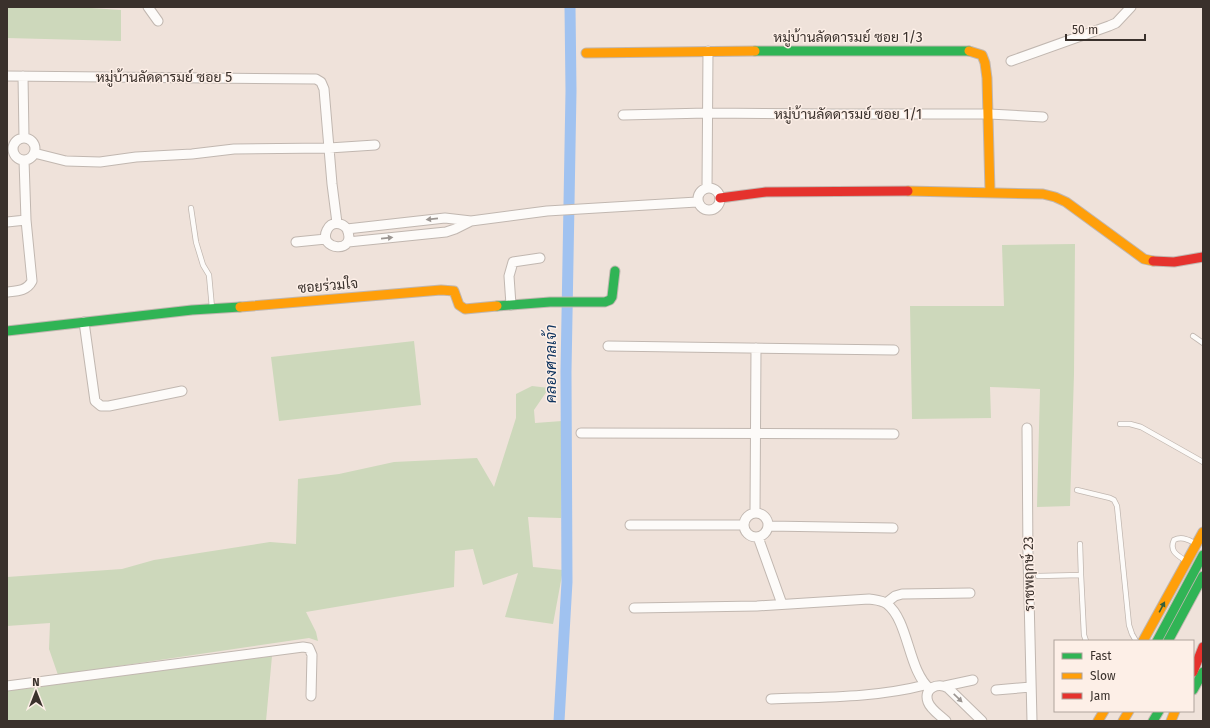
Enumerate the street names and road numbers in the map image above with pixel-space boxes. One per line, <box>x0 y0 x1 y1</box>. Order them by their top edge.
street label: หมู่บ้านลัดดารมย์ ซอย 1/3 <box>773 28 923 47</box>
street label: หมู่บ้านลัดดารมย์ ซอย 5 <box>96 68 232 87</box>
street label: หมู่บ้านลัดดารมย์ ซอย 1/1 <box>774 105 922 124</box>
street label: ซอยร่วมใจ <box>297 275 359 297</box>
street label: ราชพฤกษ์ 23 <box>1019 536 1038 612</box>

